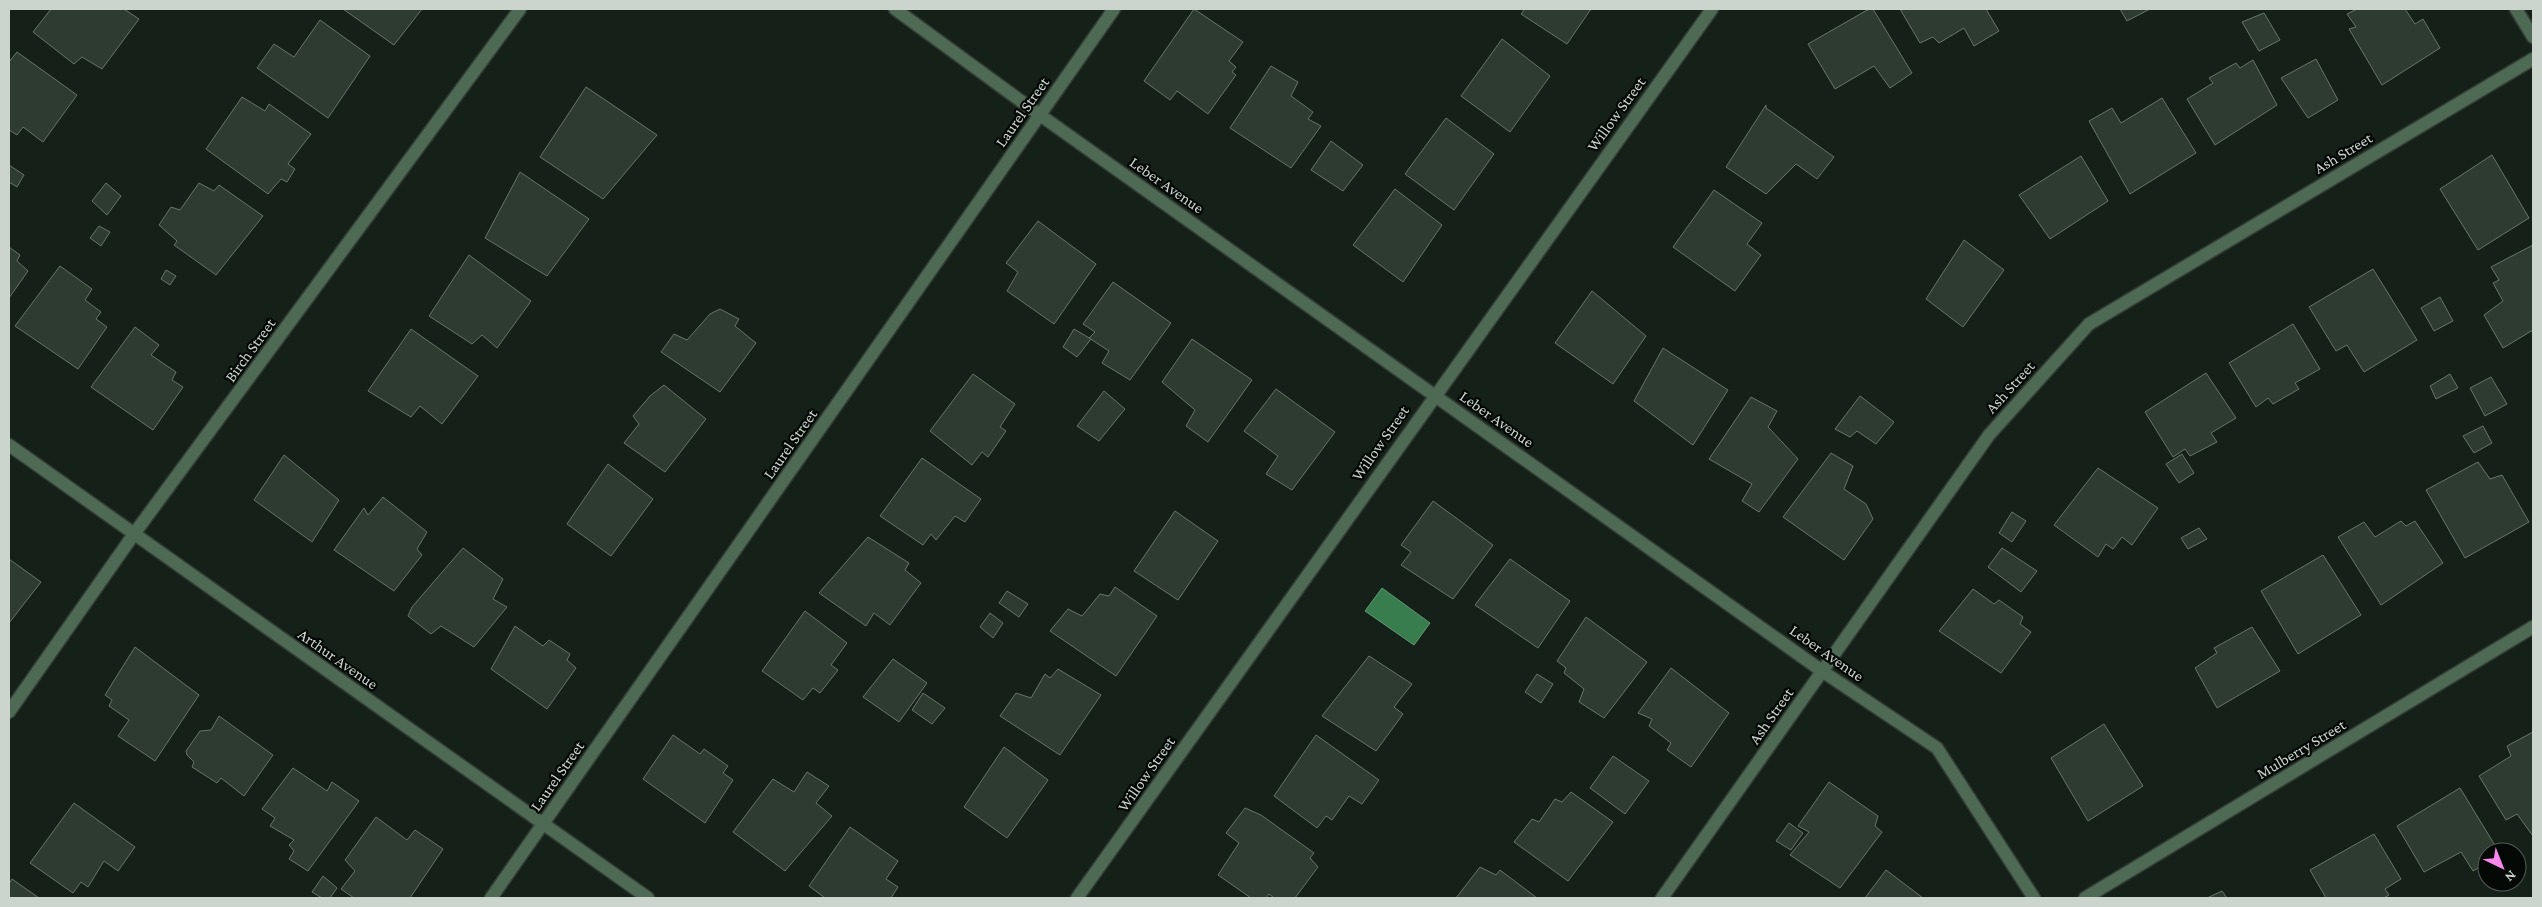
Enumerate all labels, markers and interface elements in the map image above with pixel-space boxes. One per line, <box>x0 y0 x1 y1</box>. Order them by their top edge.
street label: Laurel Street <box>992 73 1053 150</box>
street label: Willow Street <box>1583 73 1649 154</box>
street label: Ash Street <box>2311 129 2376 177</box>
street label: Leber Avenue <box>1127 153 1207 217</box>
street label: Birch Street <box>221 315 279 385</box>
street label: Ash Street <box>1982 357 2038 417</box>
street label: Leber Avenue <box>1457 387 1537 451</box>
street label: Willow Street <box>1348 402 1412 484</box>
street label: Laurel Street <box>760 405 821 482</box>
street label: Leber Avenue <box>1787 621 1867 685</box>
street label: Arthur Avenue <box>295 625 381 693</box>
street label: Ash Street <box>1746 684 1797 747</box>
street label: Mulberry Street <box>2254 715 2350 783</box>
street label: Willow Street <box>1114 733 1178 815</box>
street label: Laurel Street <box>527 737 588 814</box>
north arrow <box>2477 842 2527 892</box>
text: N <box>2502 867 2520 886</box>

